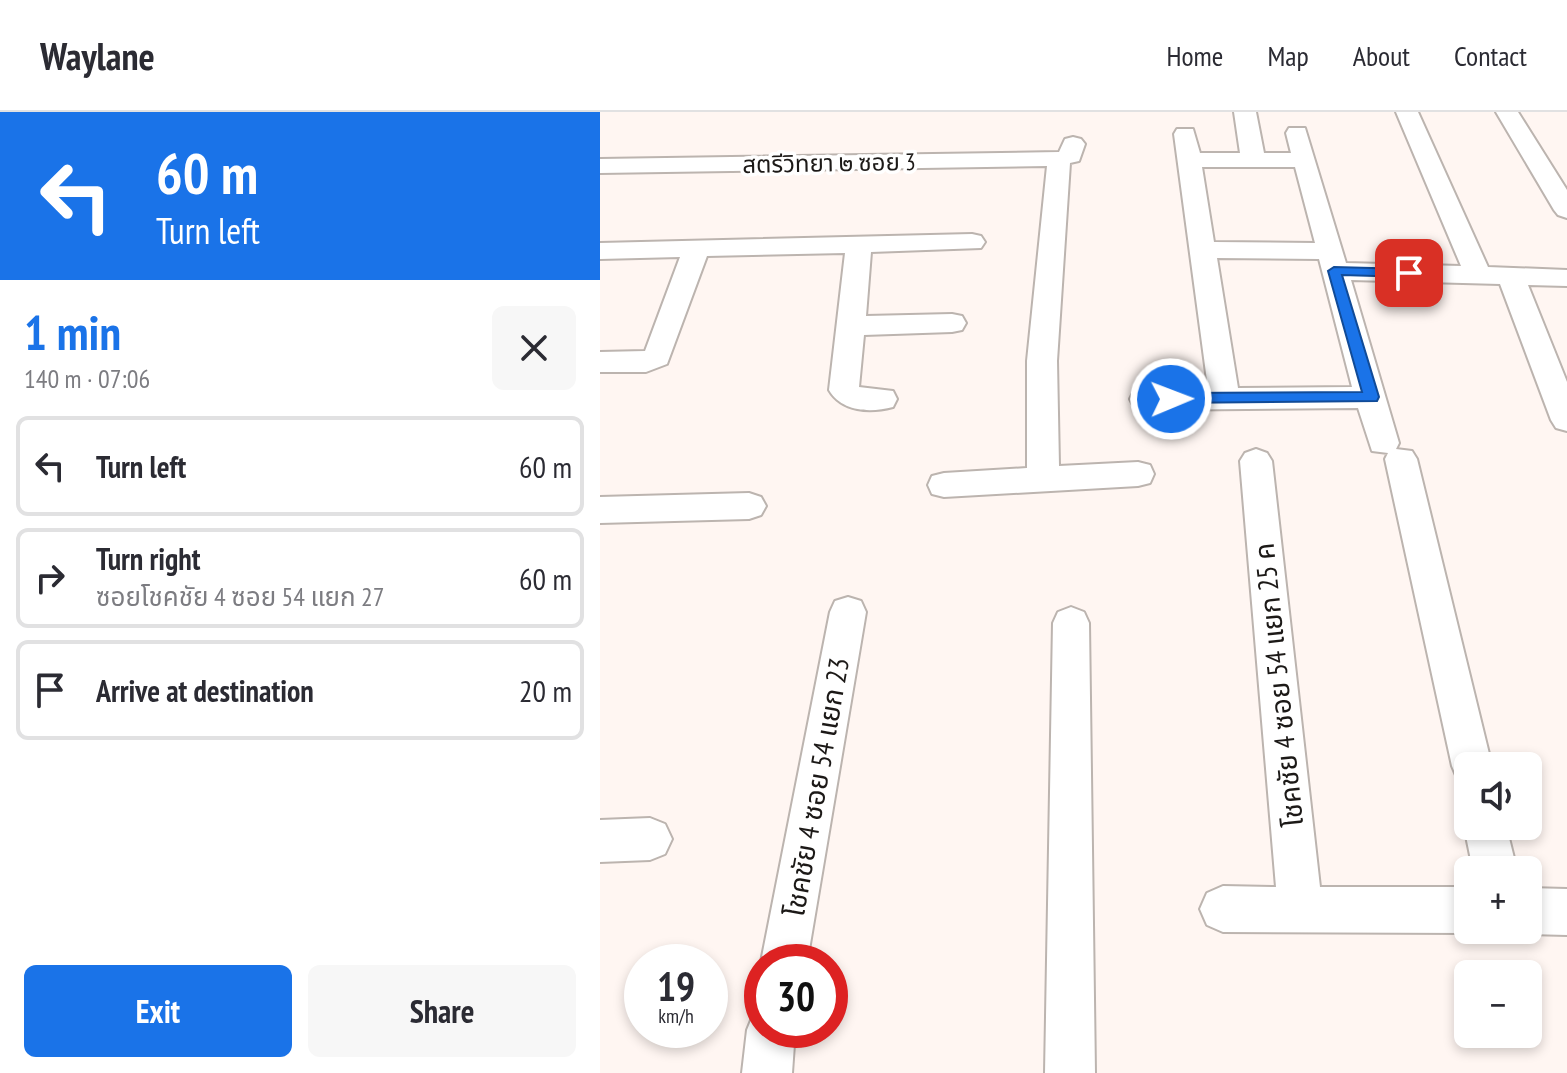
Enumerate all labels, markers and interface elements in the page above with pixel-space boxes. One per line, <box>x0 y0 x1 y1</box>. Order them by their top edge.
text: Waylane <box>40 31 155 80</box>
text: Home <box>1167 37 1223 74</box>
text: Map <box>1267 37 1309 74</box>
text: About <box>1353 37 1410 74</box>
text: Contact <box>1454 37 1527 74</box>
text: 60 m <box>156 137 258 209</box>
icon: left <box>24 144 128 248</box>
street label: สตรีวิทยา ๒ ซอย 3 <box>742 146 916 180</box>
text: Turn left <box>156 207 260 254</box>
pin <box>1375 239 1443 307</box>
icon: arrive <box>1387 251 1431 295</box>
text: 1 min <box>24 301 121 363</box>
button: close <box>492 306 576 390</box>
position arrow <box>1129 357 1213 441</box>
text: 140 m · 07:06 <box>24 362 150 395</box>
icon: left <box>28 444 72 488</box>
text: Turn left <box>96 447 186 486</box>
text: 60 m <box>519 447 572 486</box>
text: Turn right <box>96 539 200 578</box>
street label: โชคชัย 4 ซอย 54 แยก 25 ค <box>1245 541 1311 829</box>
icon: right <box>28 556 72 600</box>
text: 60 m <box>519 559 572 598</box>
text: ซอยโชคชัย 4 ซอย 54 แยก 27 <box>96 580 384 613</box>
street label: โชคชัย 4 ซอย 54 แยก 23 <box>775 655 857 919</box>
icon: arrive <box>28 668 72 712</box>
text: Arrive at destination <box>96 671 314 710</box>
text: 20 m <box>519 671 572 710</box>
map controls <box>1454 752 1542 1048</box>
button: sound <box>1454 752 1542 840</box>
button: + <box>1454 856 1542 944</box>
speed limit sign: 30 <box>744 944 848 1048</box>
text: 19 <box>657 960 695 1012</box>
button: − <box>1454 960 1542 1048</box>
button: Exit <box>24 965 292 1057</box>
button: Share <box>308 965 576 1057</box>
text: km/h <box>658 1003 694 1029</box>

